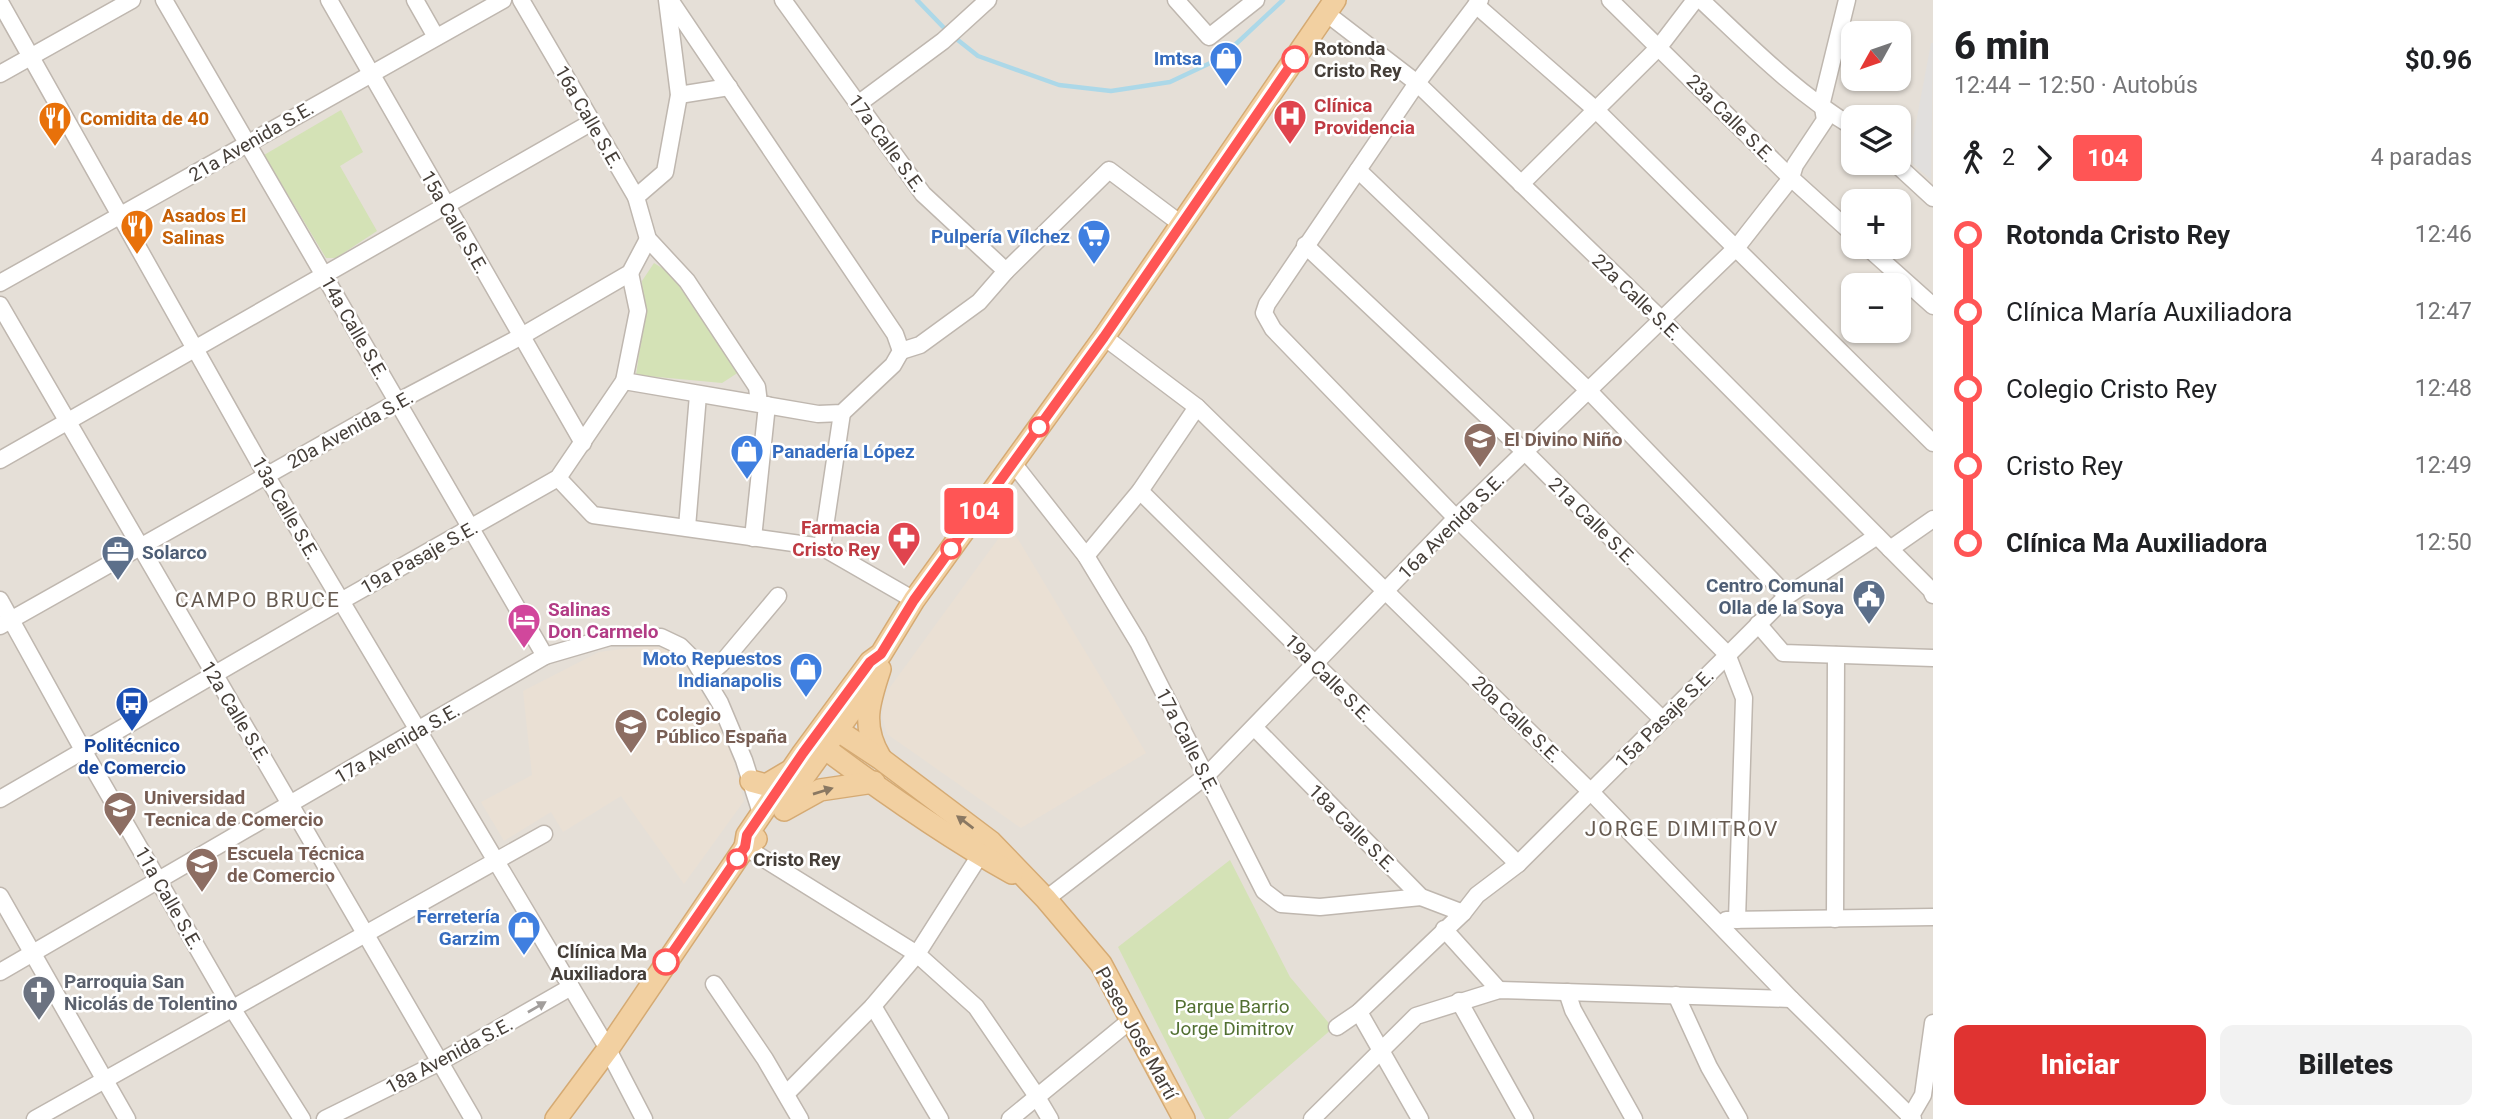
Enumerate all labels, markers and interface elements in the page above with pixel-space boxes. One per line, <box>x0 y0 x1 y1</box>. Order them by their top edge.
north arrow <box>1841 21 1911 91</box>
map controls <box>1841 21 1911 343</box>
text: 6 min <box>1954 24 2050 68</box>
place label: Rotonda Cristo Rey <box>1314 37 1402 82</box>
shop icon: Imtsa <box>1207 39 1245 88</box>
text: $0.96 <box>2405 45 2472 75</box>
marker: Rotonda Cristo Rey <box>1282 46 1308 72</box>
place label: Imtsa <box>1154 47 1202 70</box>
street label: 16a Calle S.E. <box>550 62 627 173</box>
street label: 23a Calle S.E. <box>1682 69 1780 167</box>
text: 12:44 – 12:50 · Autobús <box>1954 72 2198 99</box>
street label: 17a Calle S.E. <box>843 90 930 197</box>
place label: Clínica Providencia <box>1314 94 1415 139</box>
street label: 21a Avenida S.E. <box>185 96 318 187</box>
hospital icon: Clínica Providencia <box>1271 97 1309 146</box>
restaurant icon: Comidita de 40 <box>36 99 74 148</box>
button: layers <box>1841 105 1911 175</box>
place label: Comidita de 40 <box>80 107 209 130</box>
icon: walk <box>1954 139 1992 177</box>
icon: forward <box>2025 139 2063 177</box>
text: 2 <box>2002 144 2015 171</box>
text: 104 <box>2087 144 2128 172</box>
text: 4 paradas <box>2371 144 2472 171</box>
street label: 15a Calle S.E. <box>416 167 493 278</box>
button: + <box>1841 189 1911 259</box>
place label: Asados El Salinas <box>162 204 246 249</box>
restaurant icon: Asados El Salinas <box>118 207 156 256</box>
supermarket icon: Pulpería Vílchez <box>1075 217 1113 266</box>
text: Rotonda Cristo Rey <box>2006 220 2230 250</box>
text: 12:46 <box>2415 221 2472 248</box>
place label: Pulpería Vílchez <box>931 225 1070 248</box>
street label: 22a Calle S.E. <box>1587 249 1686 346</box>
street label: 14a Calle S.E. <box>316 273 393 384</box>
button: − <box>1841 273 1911 343</box>
text: Clínica María Auxiliadora <box>2006 297 2292 327</box>
text: 12:47 <box>2415 298 2472 325</box>
text: Colegio Cristo Rey <box>2006 374 2217 404</box>
text: 12:48 <box>2415 375 2472 402</box>
street label: 20a Avenida S.E. <box>283 385 417 474</box>
unlabelled marker <box>1029 417 1049 437</box>
school or university icon: El Divino Niño <box>1461 420 1499 469</box>
place label: El Divino Niño <box>1504 428 1623 451</box>
shop icon: Panadería López <box>728 432 766 481</box>
place label: Panadería López <box>772 440 915 463</box>
text: Cristo Rey <box>2006 451 2123 481</box>
text: 12:49 <box>2415 452 2472 479</box>
street label: 13a Calle S.E. <box>247 453 324 564</box>
street label: 16a Avenida S.E. <box>1394 469 1509 584</box>
street label: 21a Calle S.E. <box>1544 472 1642 570</box>
line badge: 104 <box>939 488 1019 534</box>
text: 104 <box>958 497 1000 525</box>
street label: 19a Pasaje S.E. <box>357 516 482 599</box>
place label: Farmacia Cristo Rey <box>792 516 880 561</box>
pharmacy icon: Farmacia Cristo Rey <box>885 519 923 568</box>
text: Clínica Ma Auxiliadora <box>2006 528 2268 558</box>
text: 12:50 <box>2415 529 2472 556</box>
office icon: Solarco <box>99 533 137 582</box>
unlabelled marker <box>941 539 961 559</box>
place label: Solarco <box>142 541 207 564</box>
place label: Centro Comunal Olla de la Soya <box>1706 574 1844 619</box>
public building icon: Centro Comunal Olla de la Soya <box>1850 577 1888 626</box>
district label: CAMPO BRUCE <box>175 588 341 612</box>
place label: Salinas Don Carmelo <box>548 598 659 643</box>
hotel icon: Salinas Don Carmelo <box>505 601 543 650</box>
street label: 19a Calle S.E. <box>1280 629 1378 727</box>
place label: Moto Repuestos Indianapolis <box>643 647 782 692</box>
shop icon: Moto Repuestos Indianapolis <box>787 650 825 699</box>
street label: 12a Calle S.E. <box>196 657 275 768</box>
street label: 15a Pasaje S.E. <box>1610 664 1719 773</box>
street label: 20a Calle S.E. <box>1467 671 1566 768</box>
bus stop icon: Politécnico de Comercio <box>113 684 151 733</box>
street label: 17a Calle S.E. <box>1151 685 1224 798</box>
street label: 17a Avenida S.E. <box>331 698 464 789</box>
place label: Colegio Público España <box>656 703 787 748</box>
school or university icon: Colegio Público España <box>612 706 650 755</box>
place label: Politécnico de Comercio <box>78 734 186 779</box>
street label: 18a Calle S.E. <box>1304 779 1402 877</box>
place label: Universidad Tecnica de Comercio <box>144 786 324 831</box>
one-way arrow <box>812 786 833 796</box>
school or university icon: Universidad Tecnica de Comercio <box>101 789 139 838</box>
one-way arrow <box>956 815 974 830</box>
district label: JORGE DIMITROV <box>1585 817 1779 841</box>
place label: Escuela Técnica de Comercio <box>227 842 365 887</box>
street label: 11a Calle S.E. <box>130 843 207 954</box>
school or university icon: Escuela Técnica de Comercio <box>183 845 221 894</box>
place label: Cristo Rey <box>753 848 841 871</box>
marker: Cristo Rey <box>727 849 747 869</box>
place label: Ferretería Garzim <box>417 905 500 950</box>
shop icon: Ferretería Garzim <box>505 908 543 957</box>
place label: Clínica Ma Auxiliadora <box>551 940 647 985</box>
marker: Clínica Ma Auxiliadora <box>653 949 679 975</box>
street label: Paseo José Martí <box>1091 963 1183 1105</box>
place label: Parroquia San Nicolás de Tolentino <box>64 970 238 1015</box>
church icon: Parroquia San Nicolás de Tolentino <box>20 973 58 1022</box>
park label: Parque Barrio Jorge Dimitrov <box>1170 995 1294 1040</box>
one-way arrow <box>527 1001 546 1013</box>
street label: 18a Avenida S.E. <box>382 1012 517 1099</box>
button: Iniciar <box>1954 1025 2206 1105</box>
button: Billetes <box>2220 1025 2472 1105</box>

